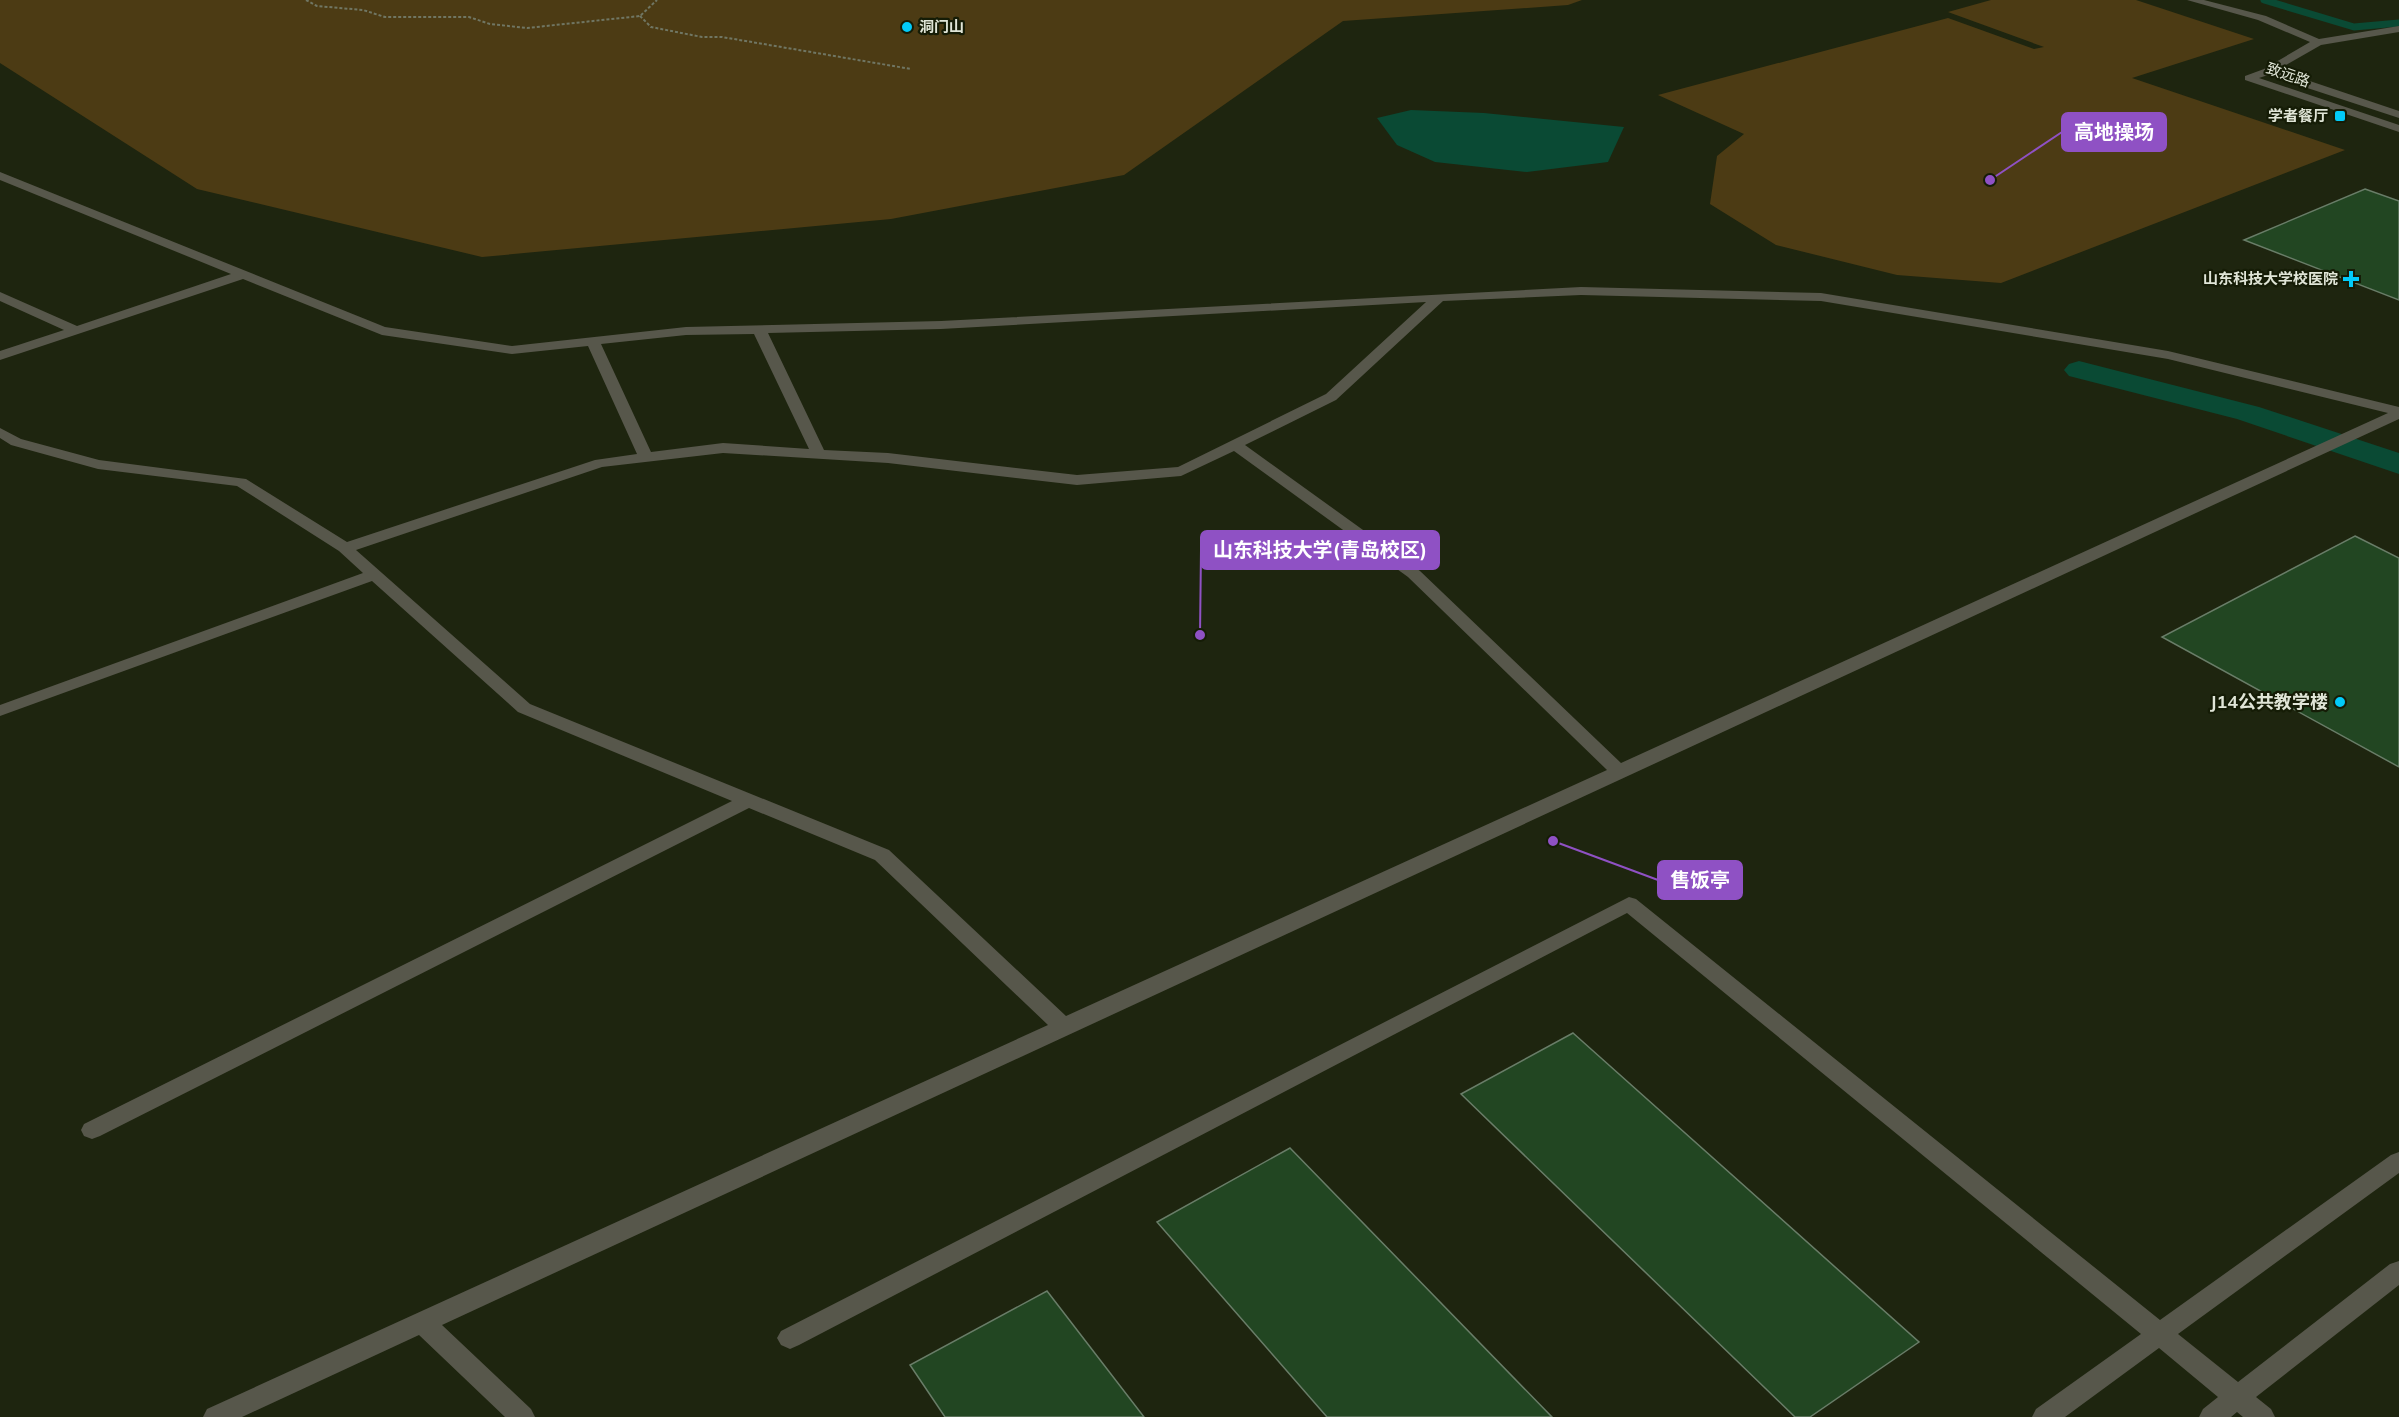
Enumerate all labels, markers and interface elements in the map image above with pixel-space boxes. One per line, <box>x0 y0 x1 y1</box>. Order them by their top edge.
place label: 洞门山 <box>919 17 964 36</box>
marker: 洞门山 <box>900 20 914 34</box>
street label: 致远路 <box>2264 58 2313 91</box>
place label: 学者餐厅 <box>2268 106 2328 125</box>
marker: 学者餐厅 <box>2333 109 2347 123</box>
callout: 高地操场 <box>2062 113 2166 151</box>
text: 高地操场 <box>2074 119 2154 144</box>
place label: 山东科技大学校医院 <box>2203 269 2338 288</box>
marker: 山东科技大学校医院 <box>2342 270 2360 288</box>
callout: 山东科技大学(青岛校区) <box>1201 531 1439 569</box>
text: 山东科技大学(青岛校区) <box>1213 537 1427 562</box>
place label: J14公共教学楼 <box>2210 690 2328 713</box>
marker: J14公共教学楼 <box>2333 695 2347 709</box>
callout: 售饭亭 <box>1658 861 1742 899</box>
text: 售饭亭 <box>1670 867 1730 892</box>

